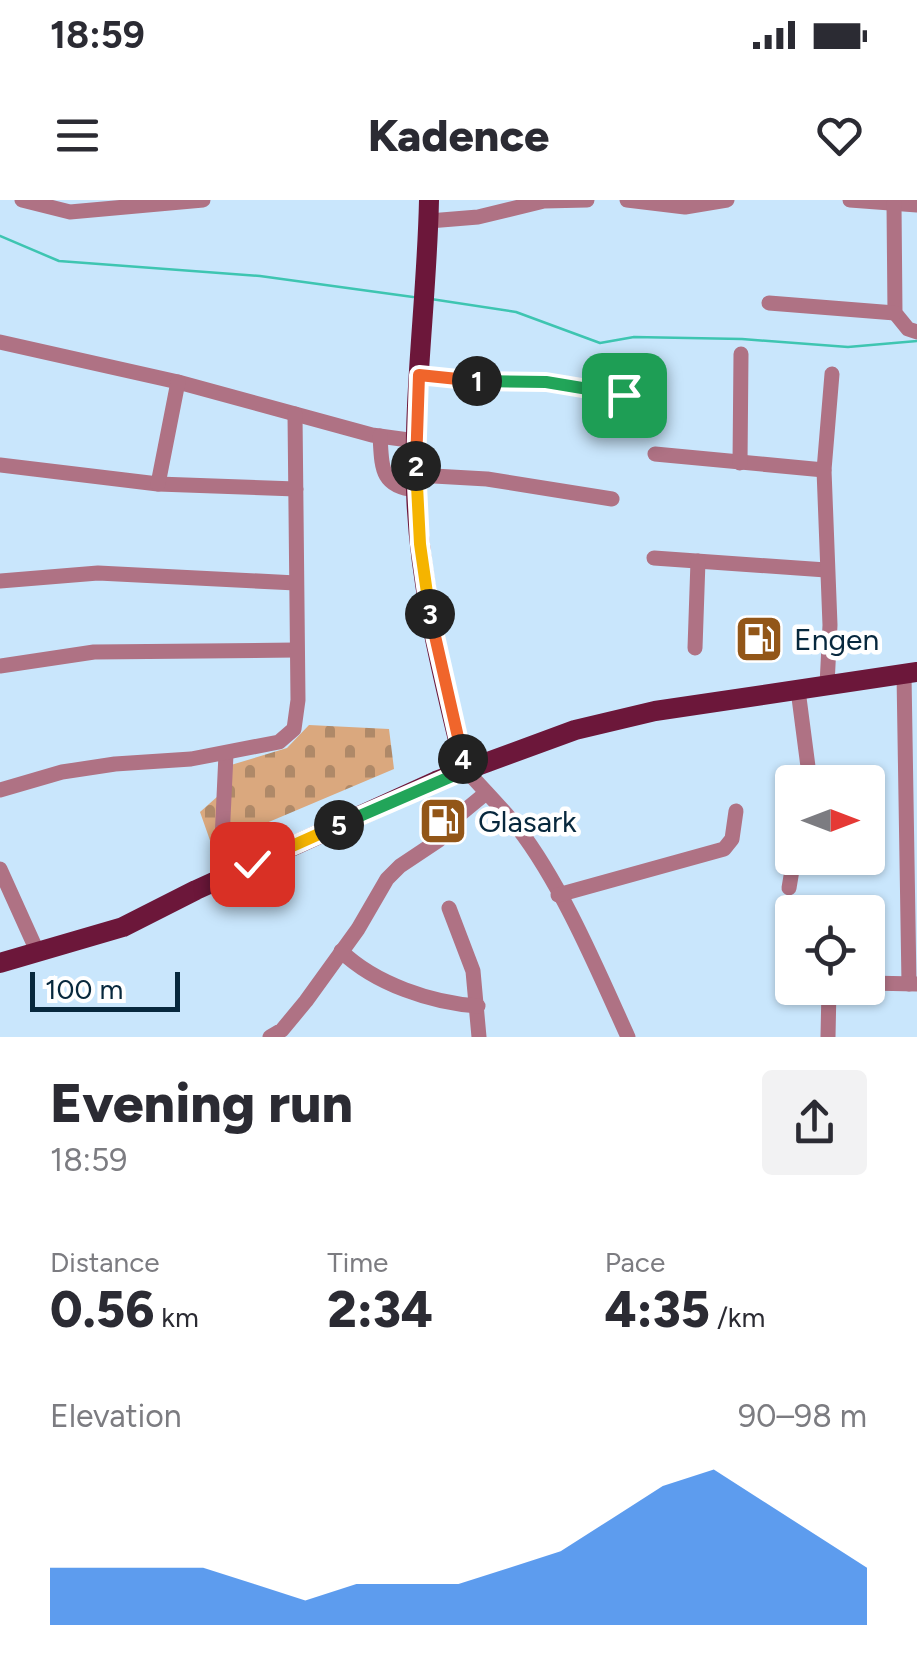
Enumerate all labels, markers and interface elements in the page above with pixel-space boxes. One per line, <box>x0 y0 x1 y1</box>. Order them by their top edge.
text: 18:59 <box>50 12 145 58</box>
icon: menu <box>50 108 105 163</box>
text: Kadence <box>368 108 549 162</box>
icon: heart <box>812 108 867 163</box>
pin <box>582 353 667 438</box>
pin: 1 <box>452 356 502 406</box>
text: 1 <box>471 364 483 398</box>
icon: arrive <box>597 368 652 423</box>
pin: 2 <box>391 441 441 491</box>
text: 2 <box>408 449 424 483</box>
pin: 3 <box>405 589 455 639</box>
text: 3 <box>422 597 438 631</box>
fuel station icon: Engen <box>733 613 785 665</box>
place label: Engen <box>794 621 879 658</box>
pin: 4 <box>438 734 488 784</box>
text: 4 <box>454 742 472 776</box>
north arrow <box>775 765 885 875</box>
map controls <box>775 765 885 1005</box>
fuel station icon: Glasark <box>417 795 469 847</box>
pin: 5 <box>314 800 364 850</box>
place label: Glasark <box>478 803 577 840</box>
text: 5 <box>331 808 347 842</box>
pin <box>210 822 295 907</box>
icon: check <box>225 837 280 892</box>
button: locate <box>775 895 885 1005</box>
scale bar <box>30 967 180 1011</box>
text: 100 m <box>45 972 123 1006</box>
text: Evening run <box>50 1070 353 1136</box>
button: share <box>762 1070 867 1175</box>
text: 18:59 <box>50 1141 127 1179</box>
text: Distance <box>50 1245 160 1279</box>
text: Time <box>327 1245 388 1279</box>
text: Pace <box>605 1245 665 1279</box>
text: 0.56 <box>50 1279 154 1340</box>
text: 2:34 <box>327 1279 433 1340</box>
text: 4:35 <box>605 1279 710 1340</box>
text: km <box>154 1300 199 1334</box>
text: /km <box>710 1300 765 1334</box>
text: Elevation <box>50 1397 182 1435</box>
text: 90–98 m <box>738 1397 867 1435</box>

